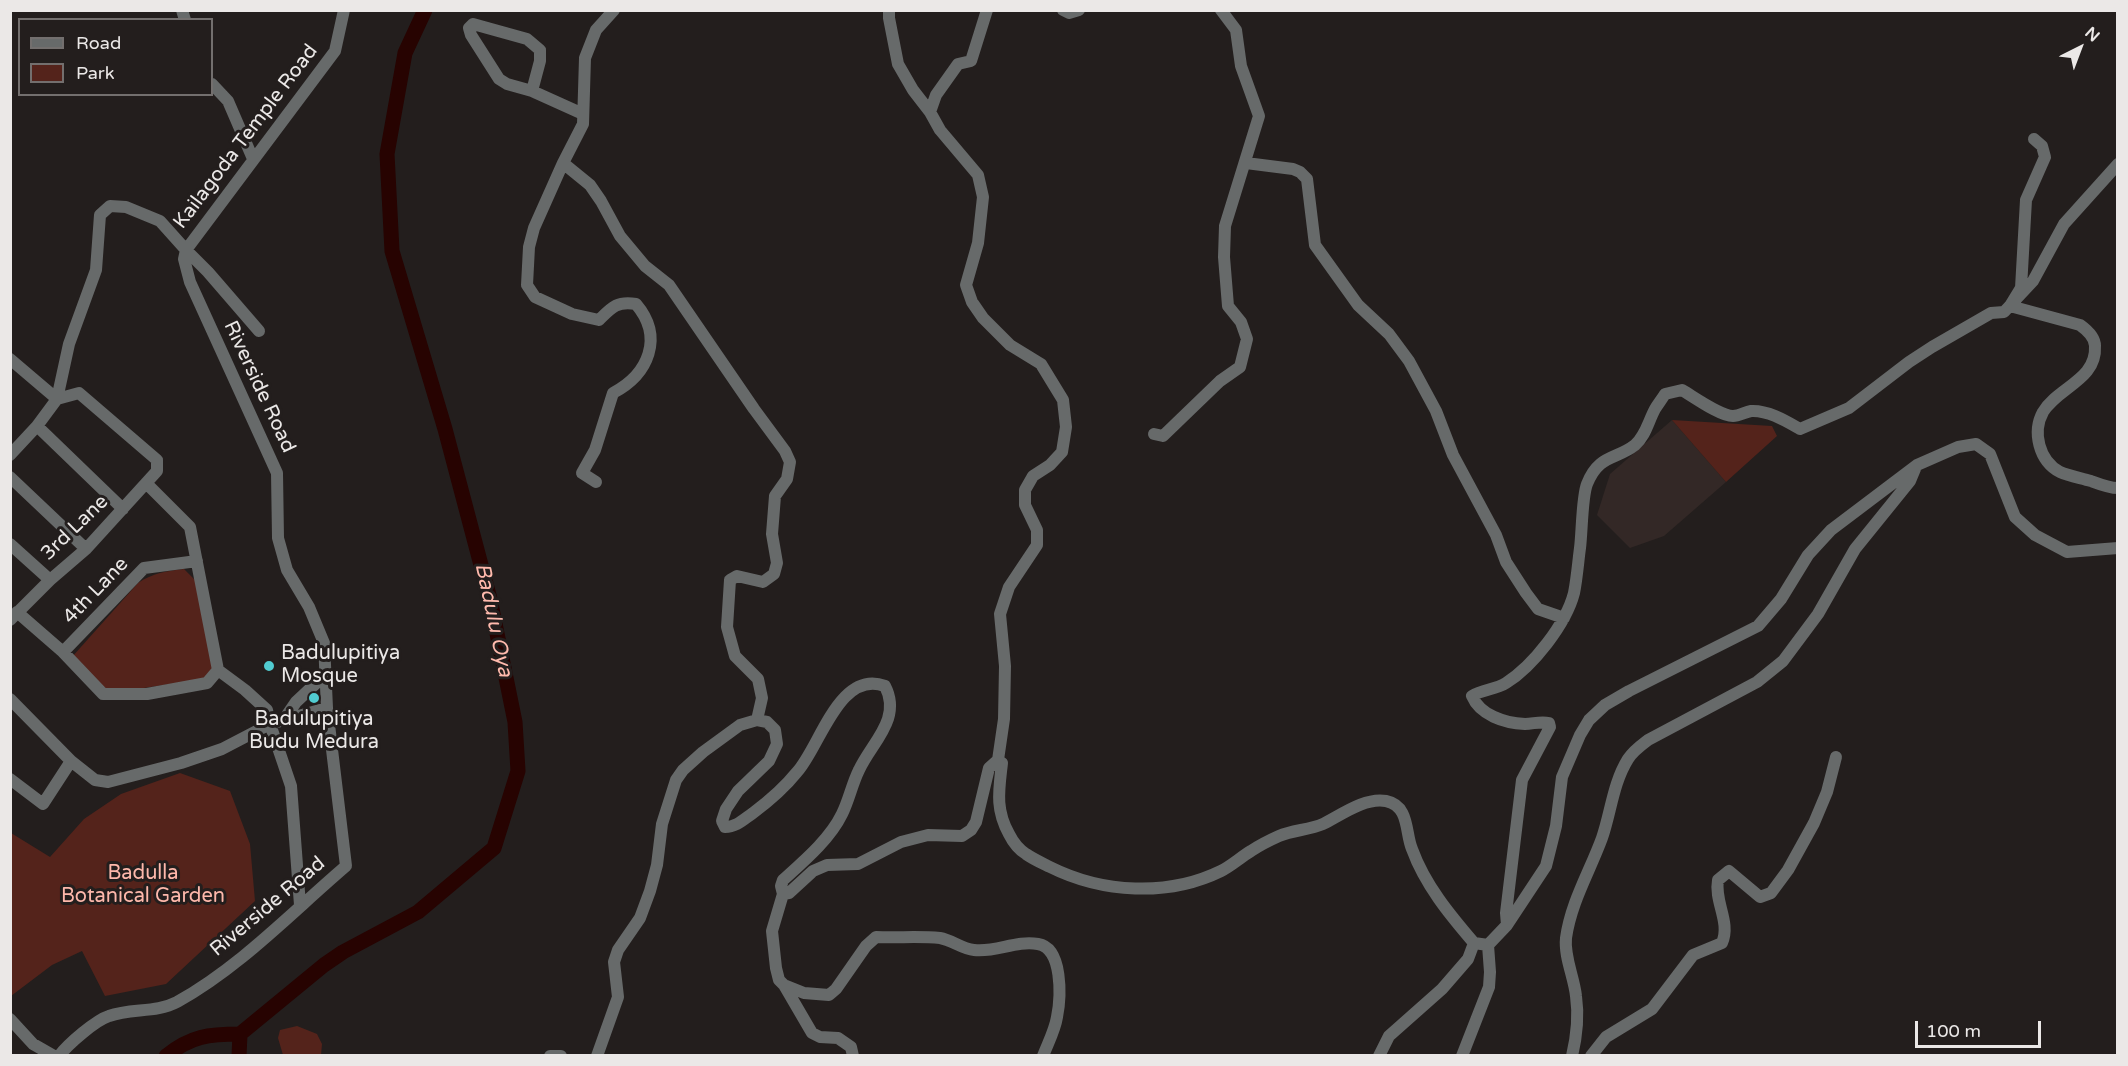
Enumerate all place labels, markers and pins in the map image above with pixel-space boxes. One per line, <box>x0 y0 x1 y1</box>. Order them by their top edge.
place label: Badulupitiya Mosque <box>281 642 400 689</box>
marker: Badulupitiya Mosque <box>262 659 276 673</box>
marker: Badulupitiya Budu Medura <box>307 691 321 705</box>
place label: Badulupitiya Budu Medura <box>249 708 379 755</box>

